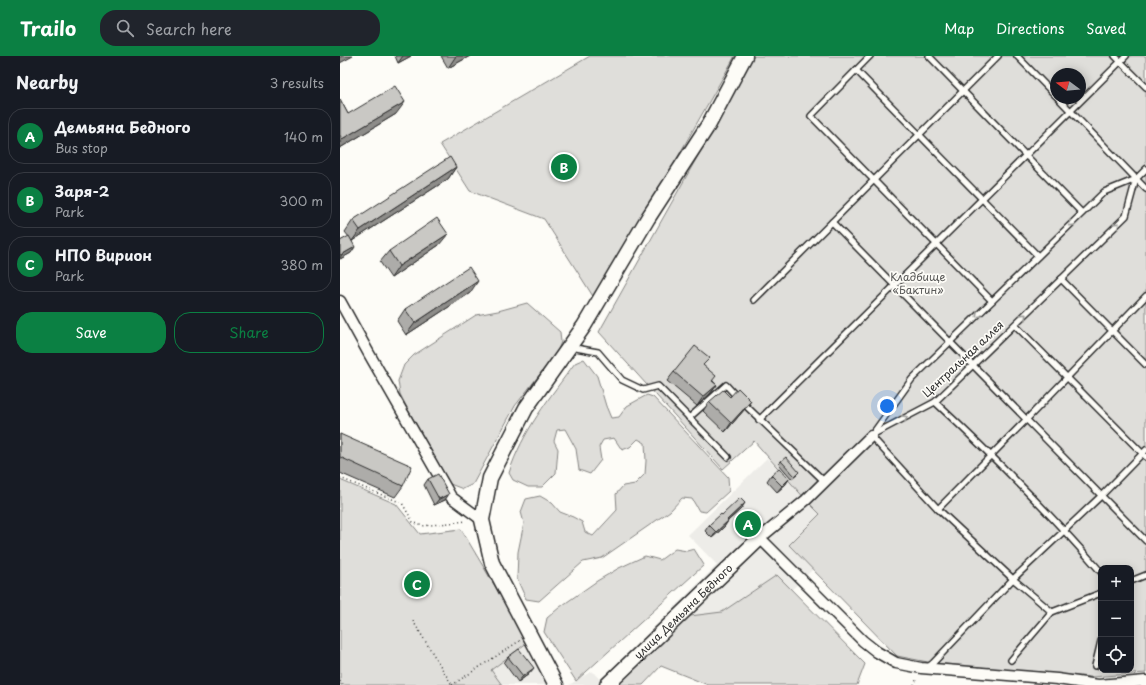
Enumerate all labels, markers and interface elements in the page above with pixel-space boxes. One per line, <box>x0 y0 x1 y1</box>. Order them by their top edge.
search box <box>100 10 380 46</box>
text: Trailo <box>20 14 76 42</box>
icon: search <box>114 17 136 39</box>
text: Search here <box>146 17 232 40</box>
text: Map <box>944 18 974 39</box>
text: Directions <box>996 18 1064 39</box>
text: Saved <box>1086 18 1126 39</box>
north arrow <box>1050 68 1086 104</box>
text: Nearby <box>16 69 78 95</box>
text: 3 results <box>270 73 324 92</box>
text: Демьяна Бедного <box>55 115 190 138</box>
text: A <box>25 127 35 146</box>
text: 140 m <box>284 127 323 146</box>
text: Bus stop <box>55 138 108 157</box>
pin: B <box>551 152 577 182</box>
text: Заря-2 <box>55 179 109 202</box>
text: B <box>26 191 34 210</box>
text: 300 m <box>279 191 323 210</box>
text: Park <box>55 202 84 221</box>
one-way arrow <box>1068 219 1076 227</box>
one-way arrow <box>1112 222 1120 230</box>
text: НПО Вирион <box>55 243 152 266</box>
text: C <box>25 255 35 274</box>
text: 380 m <box>280 255 323 274</box>
text: Park <box>55 266 84 285</box>
park label: Кладбище «Бактин» <box>890 268 946 298</box>
one-way arrow <box>975 310 983 318</box>
button: Save <box>16 312 166 353</box>
button: Share <box>174 312 324 353</box>
one-way arrow <box>1019 313 1027 321</box>
street label: Центральная аллея <box>918 316 1007 401</box>
your location <box>877 396 897 416</box>
one-way arrow <box>901 415 908 423</box>
pin: A <box>735 509 761 539</box>
street label: улица Демьяна Бедного <box>630 560 736 663</box>
map controls <box>1098 565 1134 673</box>
button: + <box>1098 565 1134 601</box>
pin: C <box>404 569 430 599</box>
button: − <box>1098 601 1134 637</box>
button: locate <box>1098 637 1134 673</box>

